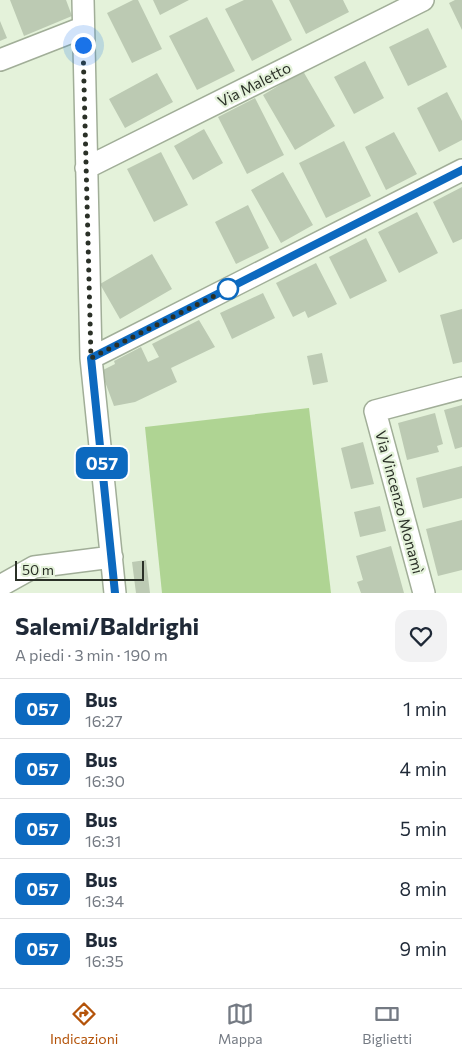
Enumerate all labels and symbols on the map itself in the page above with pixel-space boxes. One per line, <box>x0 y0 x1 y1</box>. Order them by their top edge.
your location <box>71 33 96 58</box>
street label: Via Maletto <box>214 58 294 110</box>
unlabelled marker <box>217 278 239 300</box>
street label: Via Vincenzo Monamì <box>372 428 428 576</box>
line badge: 057 <box>73 447 131 479</box>
scale bar <box>15 558 144 581</box>

